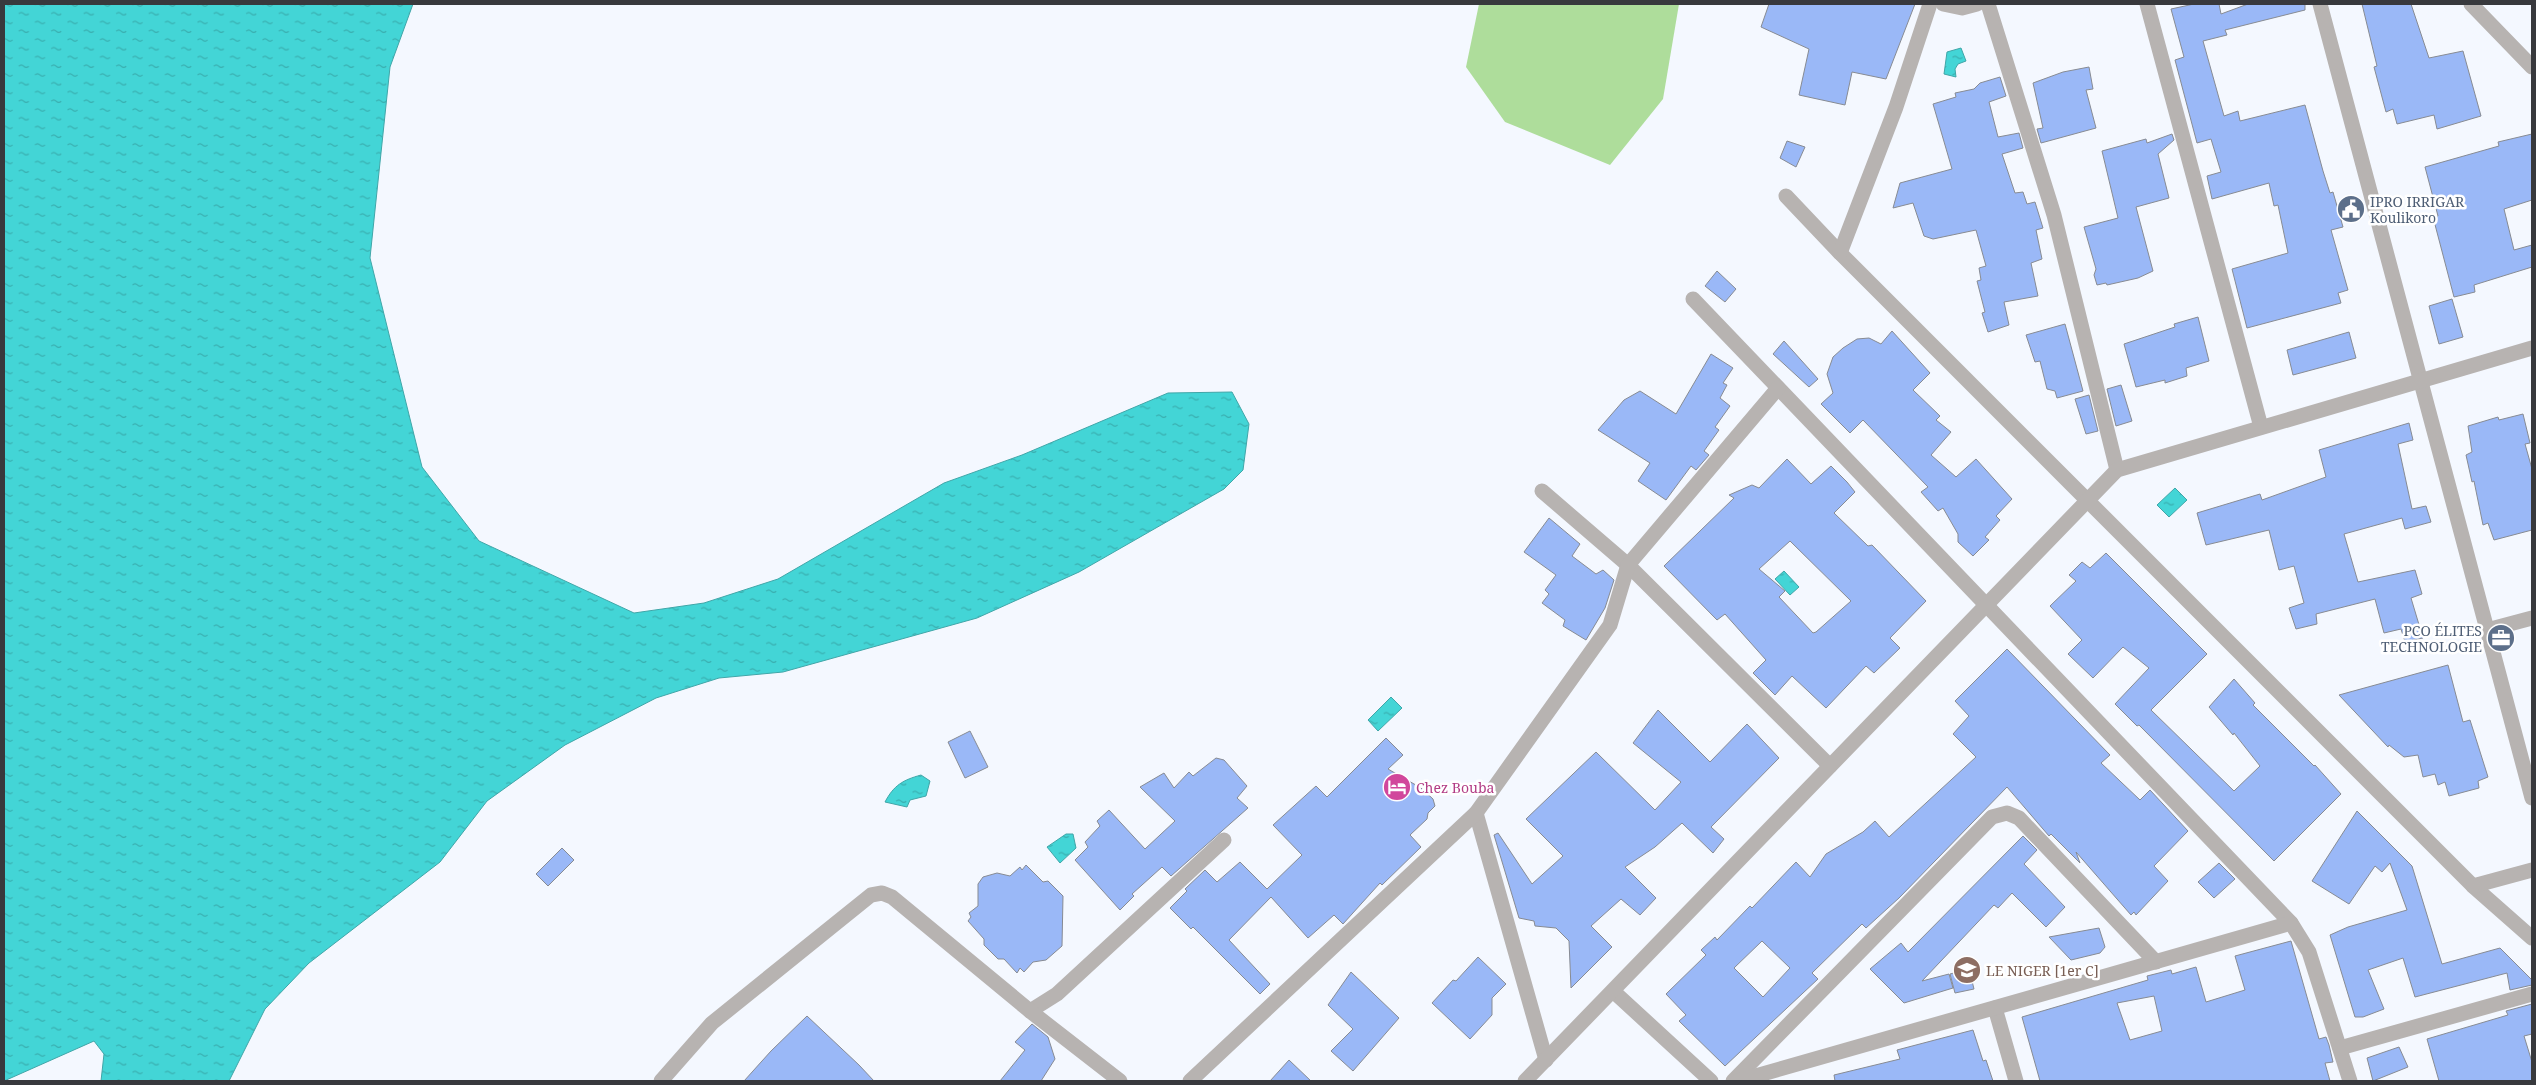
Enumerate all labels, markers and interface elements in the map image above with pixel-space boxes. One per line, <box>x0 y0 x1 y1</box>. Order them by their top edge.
place label: IPRO IRRIGAR Koulikoro <box>2370 192 2465 227</box>
public building icon: IPRO IRRIGAR Koulikoro <box>2336 194 2366 224</box>
place label: PCO ÉLITES TECHNOLOGIE <box>2381 621 2482 656</box>
office icon: PCO ÉLITES TECHNOLOGIE <box>2486 623 2516 653</box>
hotel icon: Chez Bouba <box>1382 772 1412 802</box>
place label: Chez Bouba <box>1416 778 1494 797</box>
school or university icon: LE NIGER [1er C] <box>1952 955 1982 985</box>
place label: LE NIGER [1er C] <box>1986 961 2099 980</box>

